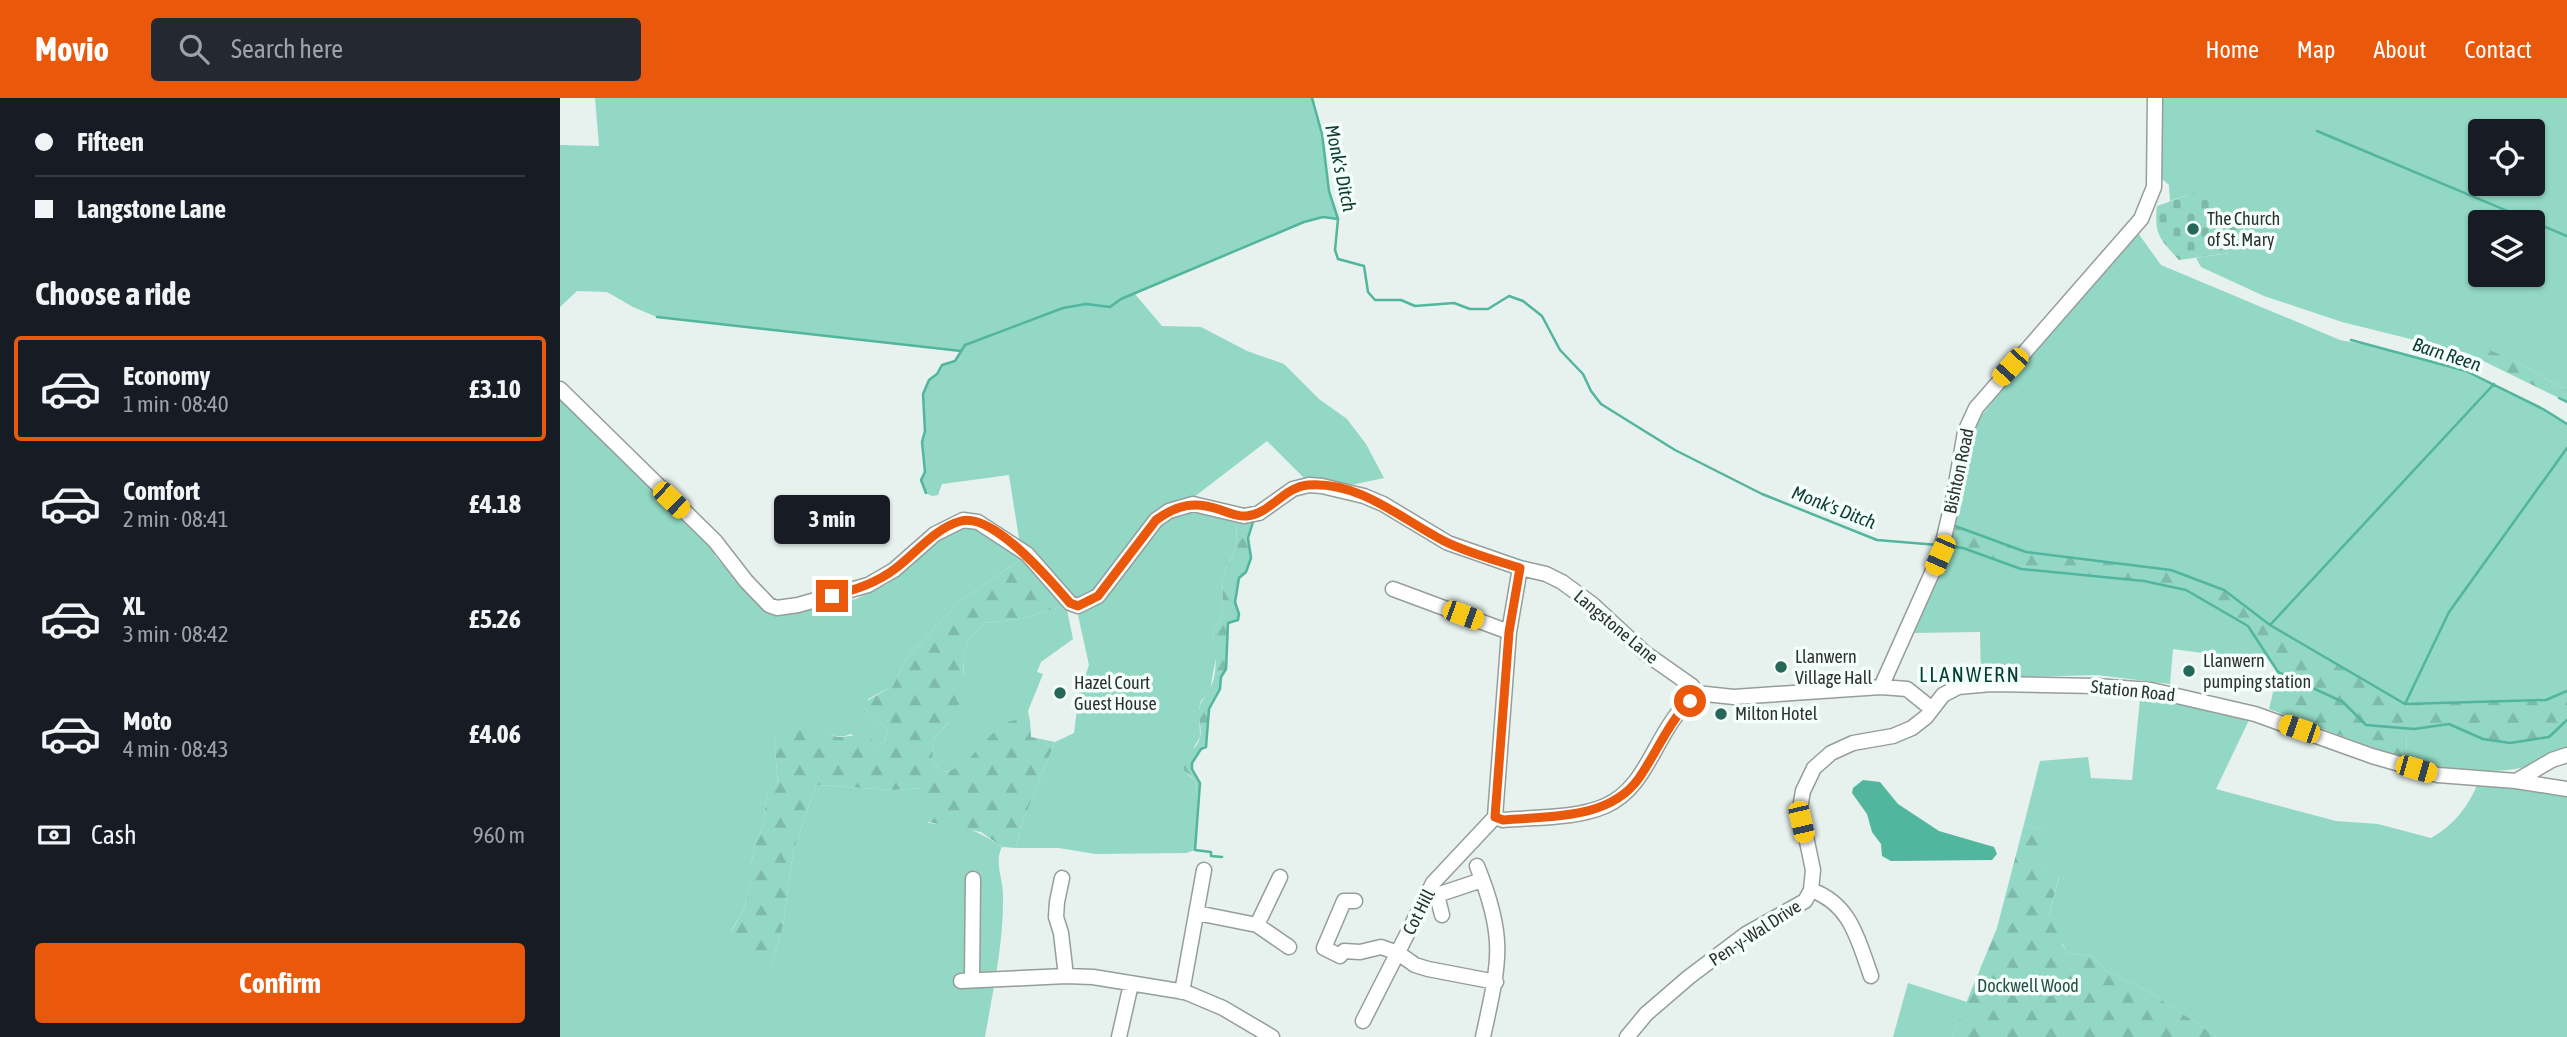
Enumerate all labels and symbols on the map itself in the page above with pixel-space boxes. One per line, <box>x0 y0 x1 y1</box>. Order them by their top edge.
water label: Monk's Ditch <box>1321 123 1361 213</box>
place label: The Church of St. Mary <box>2207 208 2280 250</box>
marker: The Church of St. Mary <box>2185 221 2201 237</box>
water label: Barn Reen <box>2410 333 2484 375</box>
car <box>1989 344 2032 390</box>
street label: Bishton Road <box>1939 426 1978 516</box>
car <box>649 478 694 522</box>
water label: Monk's Ditch <box>1789 481 1879 533</box>
callout: 3 min <box>774 494 890 544</box>
car <box>1922 532 1959 578</box>
route end <box>816 580 848 612</box>
street label: Langstone Lane <box>1570 585 1663 668</box>
car <box>1440 598 1487 632</box>
place label: Llanwern Village Hall <box>1795 646 1872 688</box>
place label: Llanwern pumping station <box>2203 650 2311 692</box>
marker: Llanwern Village Hall <box>1773 659 1789 675</box>
district label: LLANWERN <box>1919 662 2021 686</box>
marker: Llanwern pumping station <box>2181 663 2197 679</box>
place label: Hazel Court Guest House <box>1074 672 1157 714</box>
street label: Station Road <box>2090 676 2176 705</box>
marker: Hazel Court Guest House <box>1052 685 1068 701</box>
route start <box>1674 685 1706 717</box>
place label: Milton Hotel <box>1735 703 1818 724</box>
marker: Milton Hotel <box>1713 706 1729 722</box>
car <box>2276 712 2323 746</box>
car <box>2393 753 2440 785</box>
car <box>1787 799 1816 845</box>
street label: Cot Hill <box>1398 885 1439 938</box>
street label: Pen-y-Wal Drive <box>1705 895 1804 970</box>
park label: Dockwell Wood <box>1977 975 2079 996</box>

